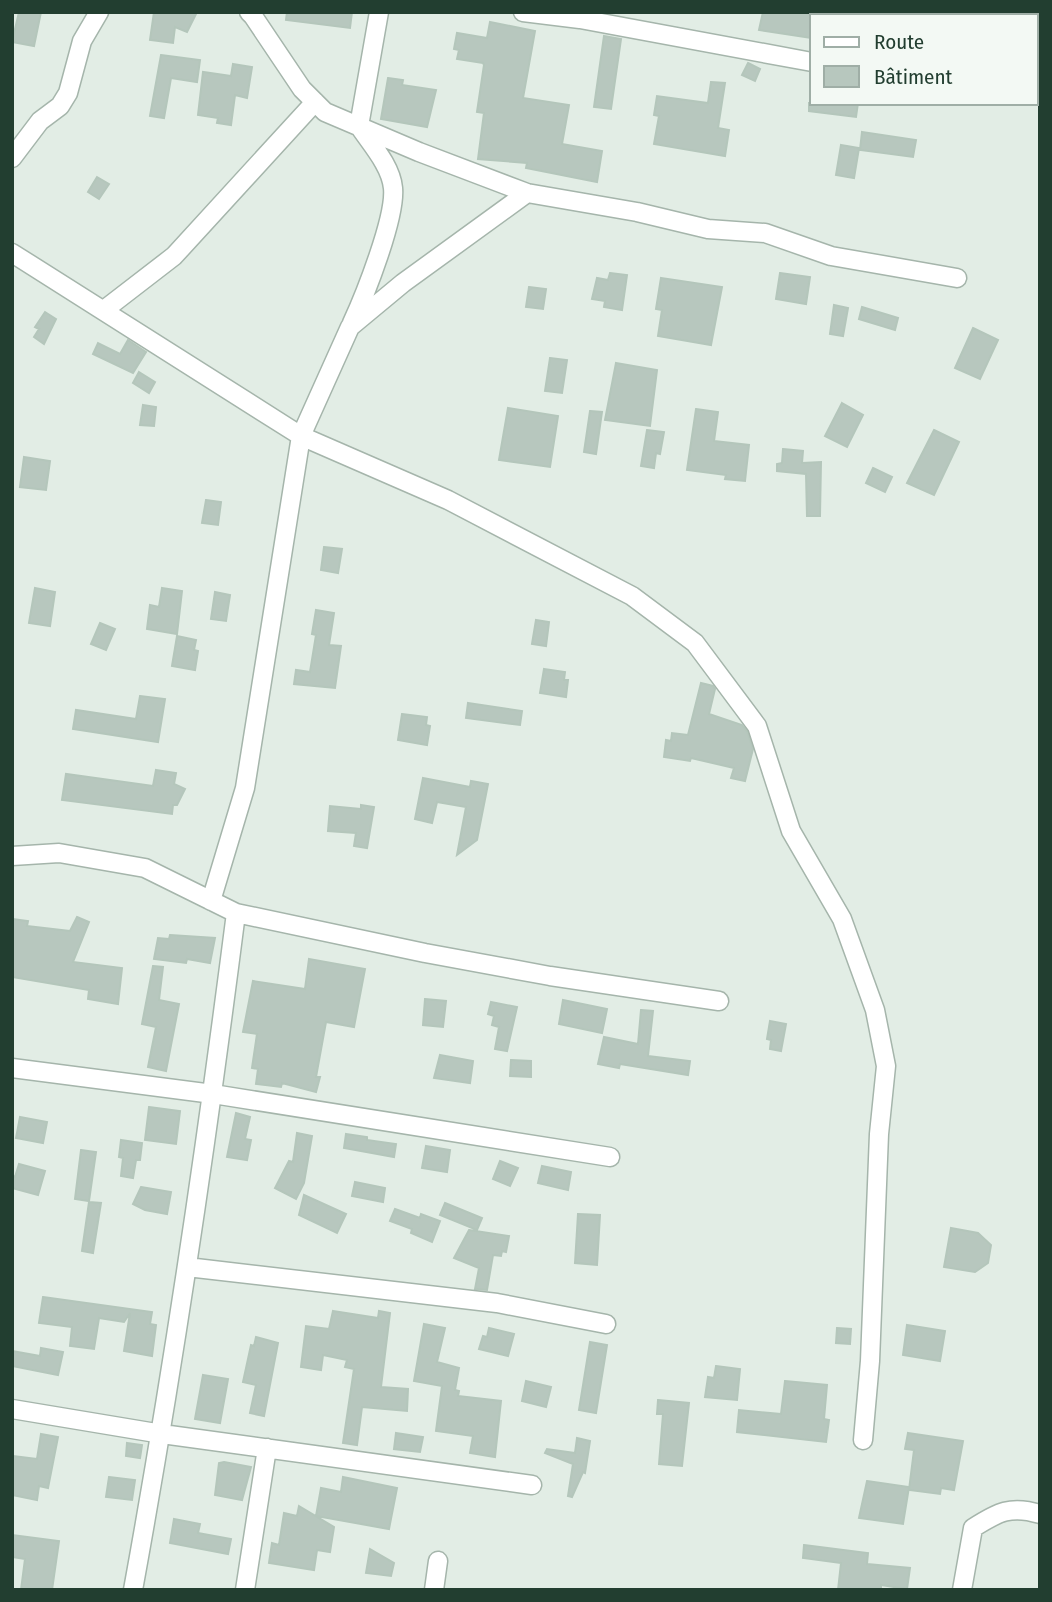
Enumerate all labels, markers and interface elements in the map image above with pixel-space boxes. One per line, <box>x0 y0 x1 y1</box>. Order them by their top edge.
legend <box>810 14 1038 105</box>
text: Route <box>874 29 924 55</box>
text: Bâtiment <box>874 64 953 90</box>

